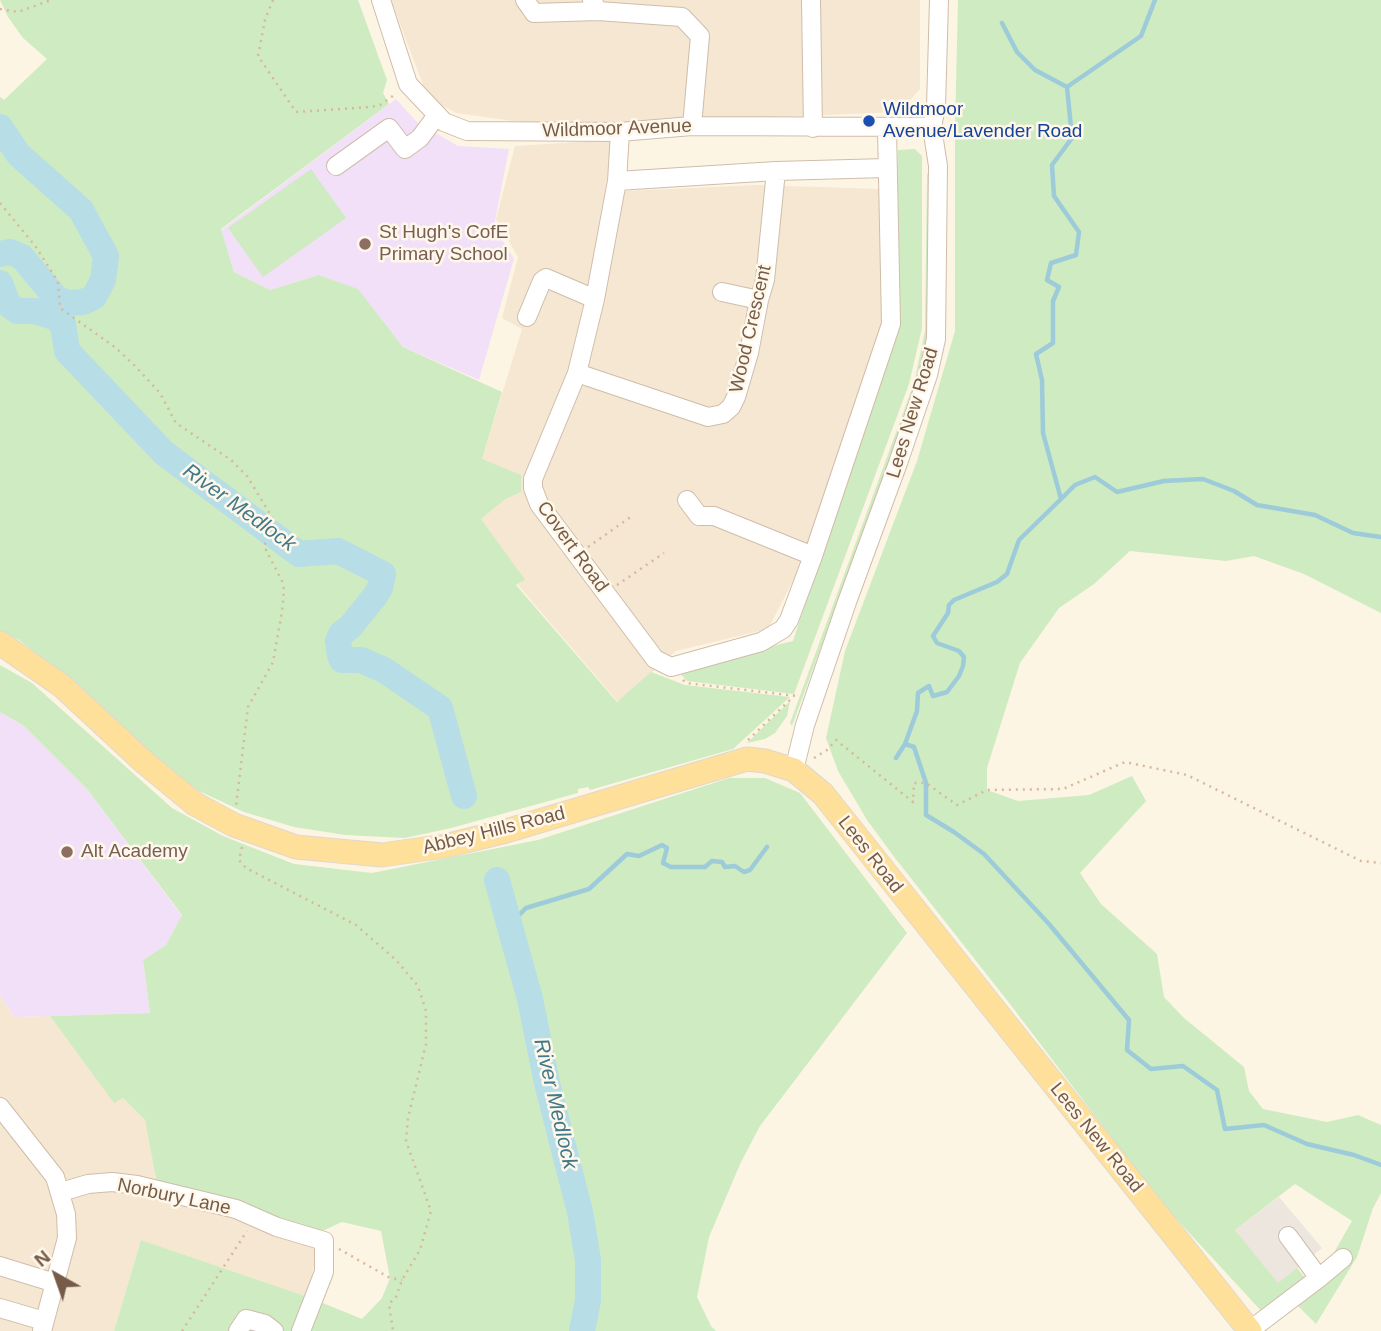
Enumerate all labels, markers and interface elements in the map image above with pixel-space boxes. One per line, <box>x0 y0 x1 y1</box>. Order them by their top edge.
place label: Wildmoor Avenue/Lavender Road <box>883 99 1082 143</box>
marker: Wildmoor Avenue/Lavender Road <box>861 113 877 129</box>
street label: Wildmoor Avenue <box>542 115 692 143</box>
place label: St Hugh's CofE Primary School <box>379 222 508 266</box>
marker: St Hugh's CofE Primary School <box>357 236 373 252</box>
street label: Wood Crescent <box>725 263 777 395</box>
street label: Lees New Road <box>882 345 944 481</box>
water label: River Medlock <box>178 459 300 557</box>
street label: Covert Road <box>531 497 613 597</box>
street label: Abbey Hills Road <box>421 802 567 860</box>
street label: Lees Road <box>833 812 907 898</box>
place label: Alt Academy <box>81 841 188 863</box>
marker: Alt Academy <box>59 844 75 860</box>
water label: River Medlock <box>528 1036 582 1172</box>
street label: Lees New Road <box>1045 1078 1147 1198</box>
street label: Norbury Lane <box>115 1174 233 1220</box>
north arrow <box>21 1240 91 1310</box>
text: N <box>30 1246 54 1271</box>

